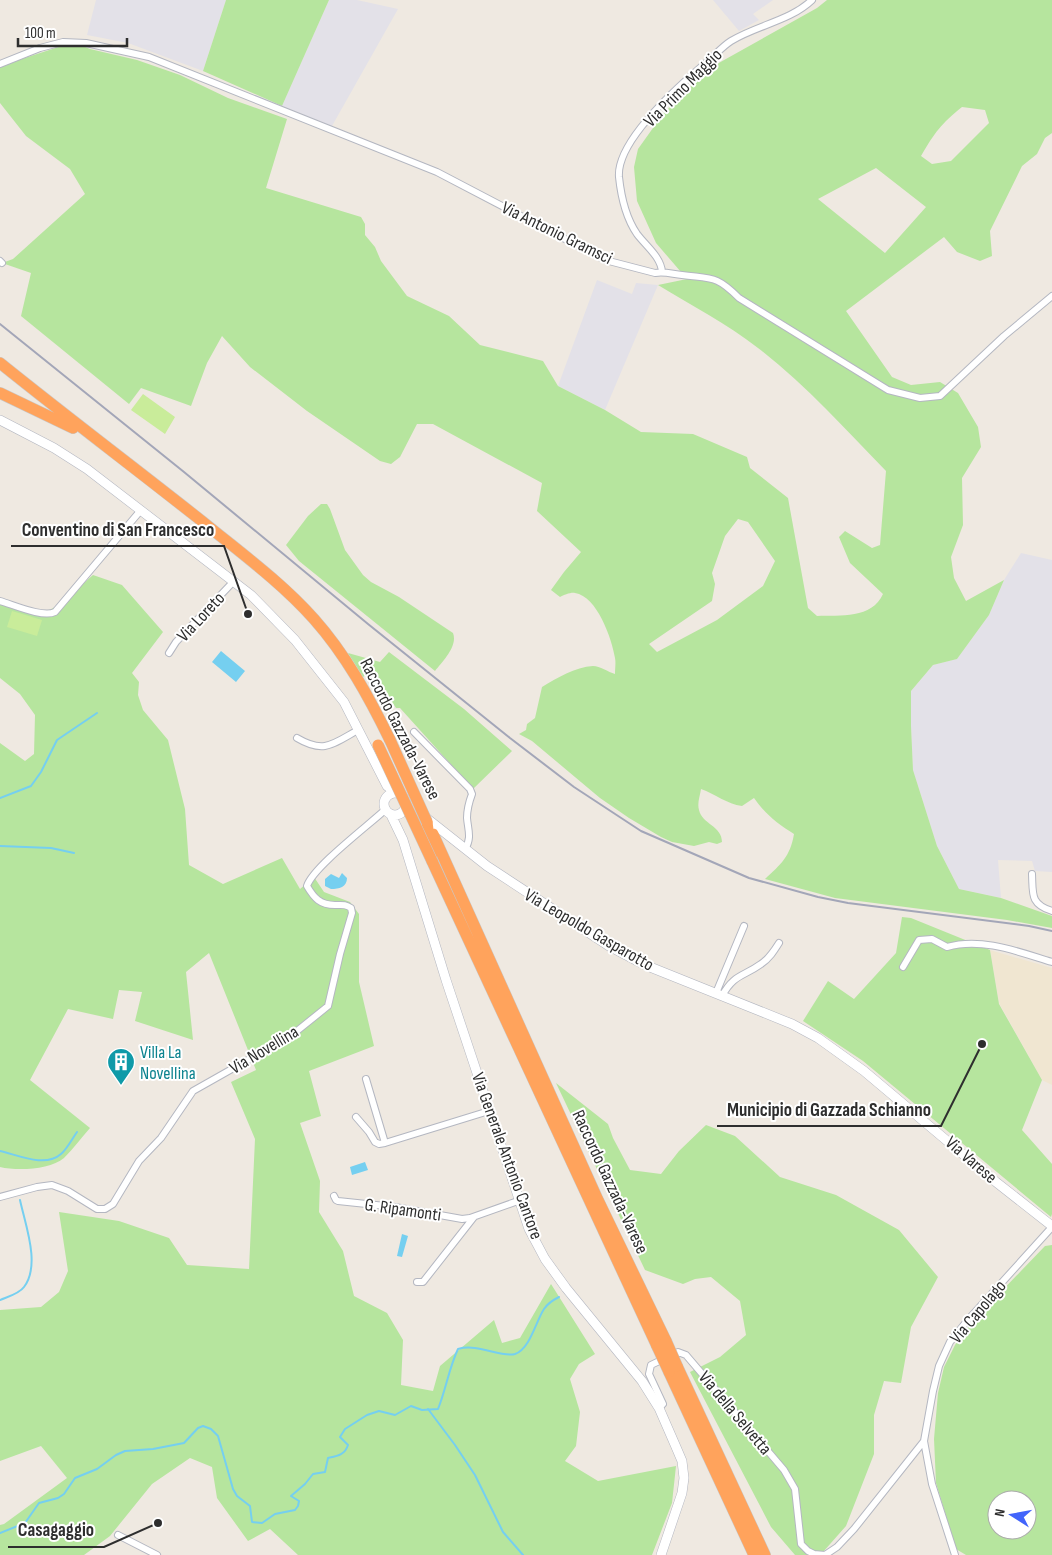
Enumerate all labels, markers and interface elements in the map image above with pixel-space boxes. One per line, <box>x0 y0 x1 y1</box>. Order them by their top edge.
scale bar <box>18 15 126 47</box>
text: 100 m <box>25 24 56 43</box>
street label: Via Primo Maggio <box>639 44 727 132</box>
street label: Via Antonio Gramsci <box>498 197 616 269</box>
callout: Conventino di San Francesco <box>11 512 224 546</box>
text: Conventino di San Francesco <box>22 519 214 542</box>
street label: Via Loreto <box>173 588 229 646</box>
street label: Raccordo Gazzada-Varese <box>355 655 445 803</box>
street label: Via Leopoldo Gasparotto <box>521 884 657 976</box>
street label: Via Novellina <box>226 1021 302 1079</box>
place label: Villa La Novellina <box>140 1042 196 1084</box>
building icon: Villa La Novellina <box>106 1047 136 1086</box>
street label: Via Generale Antonio Cantore <box>467 1070 547 1242</box>
callout: Municipio di Gazzada Schianno <box>717 1092 941 1126</box>
text: Municipio di Gazzada Schianno <box>727 1099 931 1122</box>
street label: Raccordo Gazzada-Varese <box>568 1107 652 1257</box>
street label: Via Varese <box>941 1132 1001 1188</box>
street label: G. Ripamonti <box>363 1194 443 1226</box>
street label: Via Capolago <box>945 1276 1011 1348</box>
street label: Via della Selvetta <box>694 1367 776 1459</box>
north arrow <box>987 1490 1037 1540</box>
text: N <box>991 1507 1009 1518</box>
callout: Casagaggio <box>8 1513 104 1547</box>
text: Casagaggio <box>18 1519 94 1542</box>

